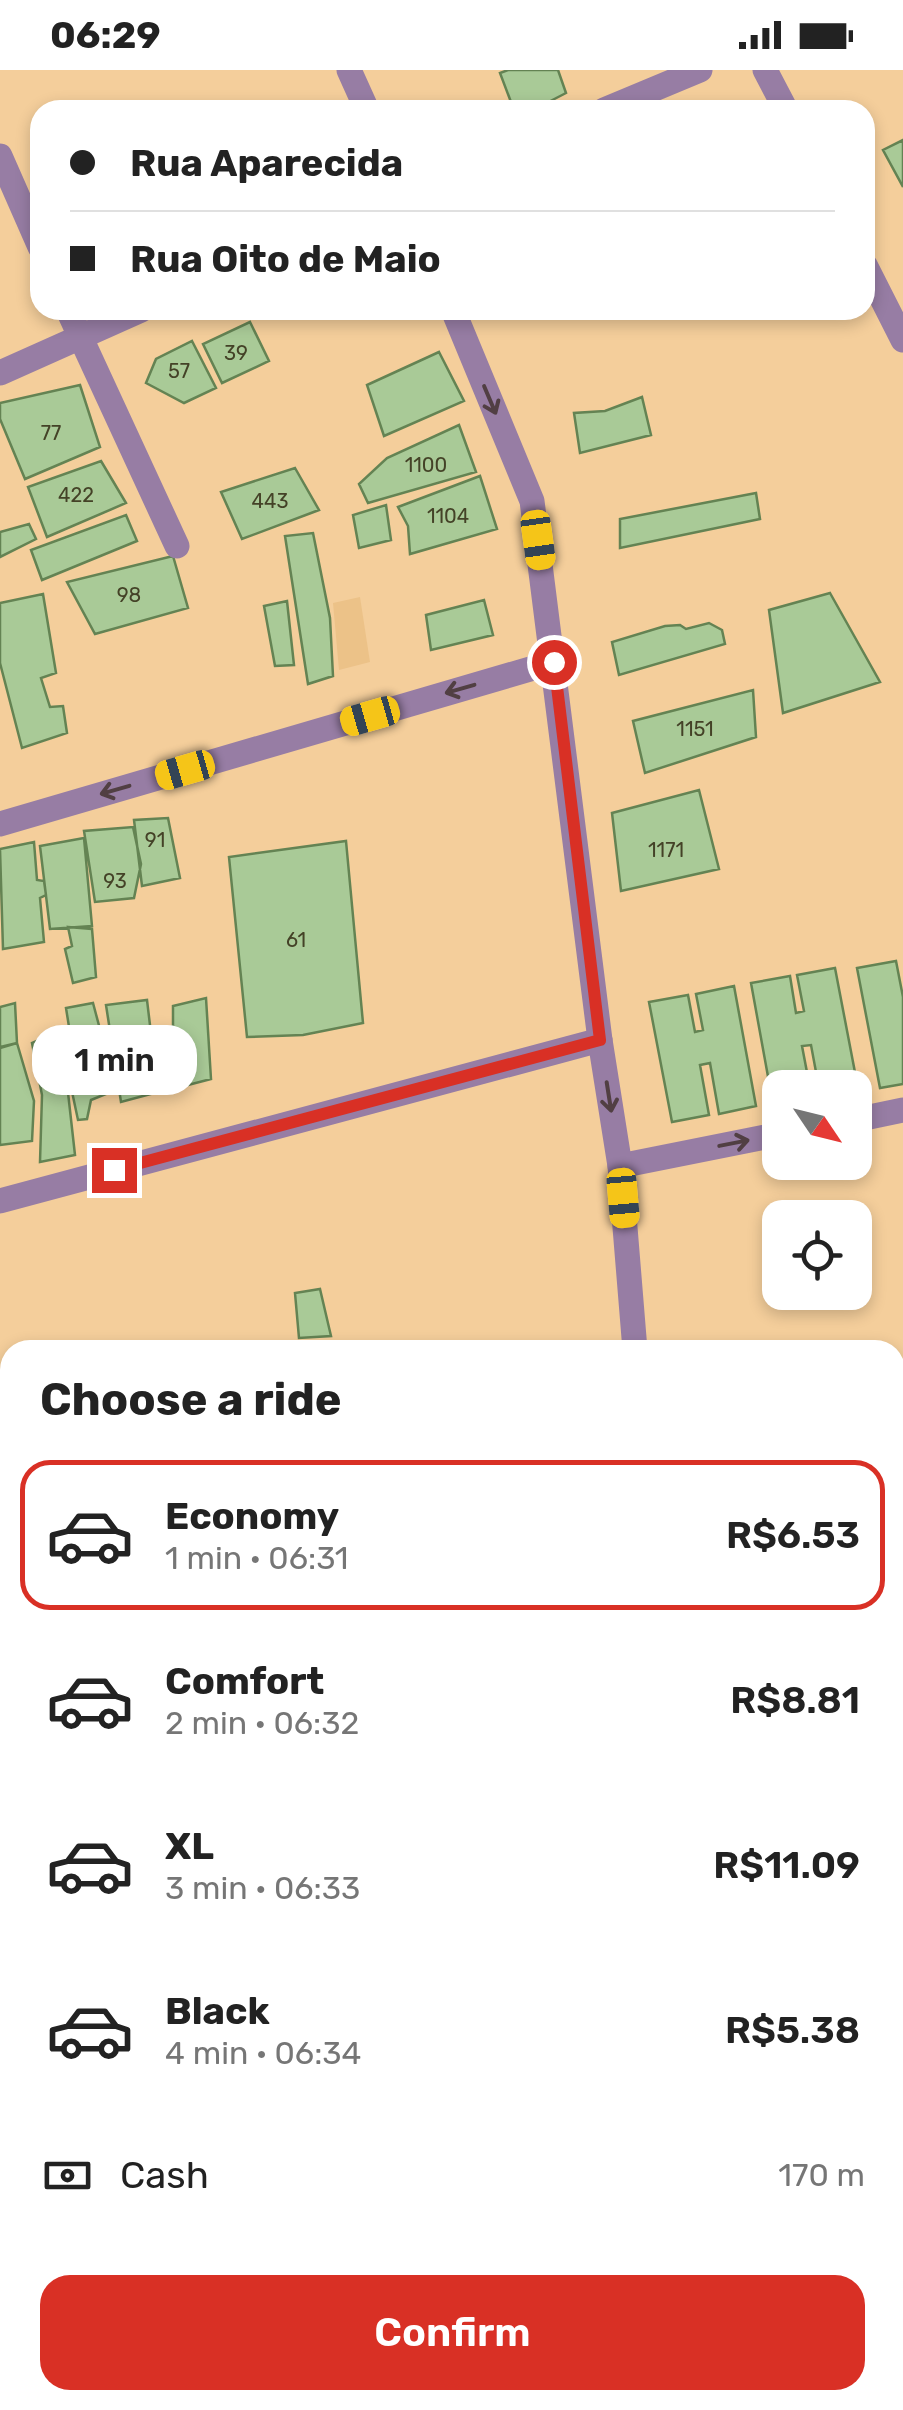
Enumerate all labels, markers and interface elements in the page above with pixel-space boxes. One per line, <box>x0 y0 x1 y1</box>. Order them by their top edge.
text: 06:29 <box>50 12 161 58</box>
text: Rua Aparecida <box>130 140 403 186</box>
text: Rua Oito de Maio <box>130 236 441 282</box>
house number: 39 <box>224 341 248 365</box>
house number: 57 <box>168 359 190 383</box>
one-way arrow <box>482 384 500 415</box>
house number: 77 <box>41 421 61 445</box>
house number: 1100 <box>405 453 447 477</box>
house number: 422 <box>58 483 94 507</box>
house number: 443 <box>252 489 288 513</box>
house number: 1104 <box>427 504 469 528</box>
car <box>519 508 557 572</box>
house number: 98 <box>117 583 141 607</box>
route start <box>532 640 577 685</box>
one-way arrow <box>445 681 476 700</box>
car <box>337 693 403 739</box>
house number: 1151 <box>676 717 714 741</box>
car <box>152 747 218 793</box>
one-way arrow <box>99 782 131 801</box>
house number: 91 <box>145 828 165 852</box>
house number: 1171 <box>648 838 684 862</box>
house number: 93 <box>103 869 127 893</box>
house number: 61 <box>286 928 306 952</box>
callout: 1 min <box>32 1025 196 1095</box>
text: 1 min <box>74 1041 155 1079</box>
north arrow <box>762 1070 872 1180</box>
map controls <box>762 1070 872 1310</box>
one-way arrow <box>600 1080 619 1112</box>
one-way arrow <box>718 1133 750 1152</box>
route end <box>92 1148 137 1193</box>
car <box>605 1167 641 1229</box>
button: locate <box>762 1200 872 1310</box>
text: Choose a ride <box>40 1373 342 1426</box>
icon: car <box>45 1490 135 1580</box>
text: Economy <box>165 1493 339 1539</box>
text: R$6.53 <box>726 1512 860 1558</box>
text: 1 min · 06:31 <box>165 1539 349 1577</box>
icon: car <box>45 1655 135 1745</box>
text: Comfort <box>165 1658 324 1704</box>
text: R$8.81 <box>730 1677 860 1723</box>
text: 2 min · 06:32 <box>165 1704 359 1742</box>
icon: car <box>45 1820 135 1910</box>
text: XL <box>165 1823 214 1869</box>
text: R$11.09 <box>713 1842 860 1888</box>
text: 3 min · 06:33 <box>165 1869 360 1907</box>
icon: car <box>45 1985 135 2075</box>
text: Black <box>165 1988 270 2034</box>
text: R$5.38 <box>725 2007 860 2053</box>
text: 4 min · 06:34 <box>165 2034 361 2072</box>
icon: cash <box>40 2148 95 2203</box>
text: Cash <box>120 2152 209 2198</box>
text: 170 m <box>778 2156 865 2194</box>
button: Confirm <box>40 2275 865 2390</box>

